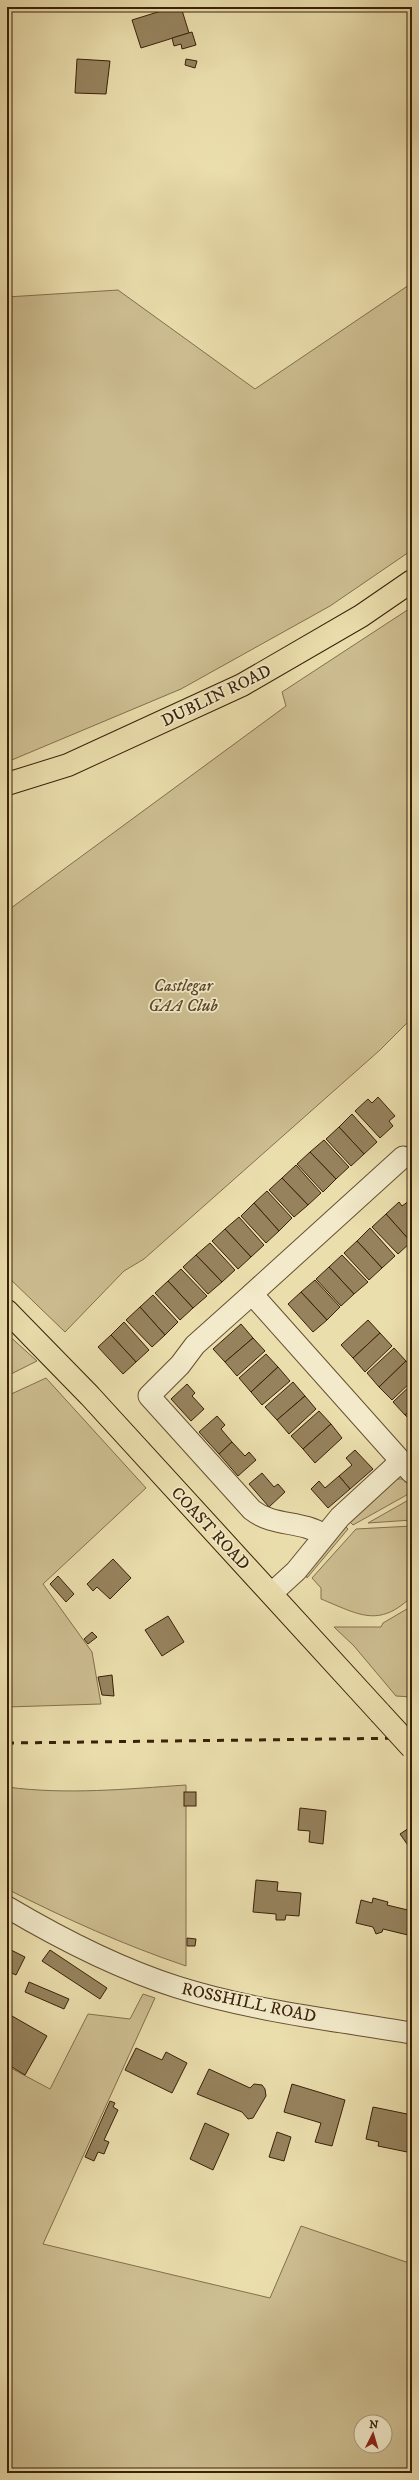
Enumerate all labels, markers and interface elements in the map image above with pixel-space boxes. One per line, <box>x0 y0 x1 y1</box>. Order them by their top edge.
street label: DUBLIN ROAD <box>158 660 275 732</box>
park label: Castlegar GAA Club <box>148 975 218 1017</box>
street label: COAST ROAD <box>166 1482 254 1575</box>
street label: ROSSHILL ROAD <box>179 1978 318 2028</box>
north arrow <box>353 2414 393 2454</box>
text: N <box>369 2418 379 2432</box>

